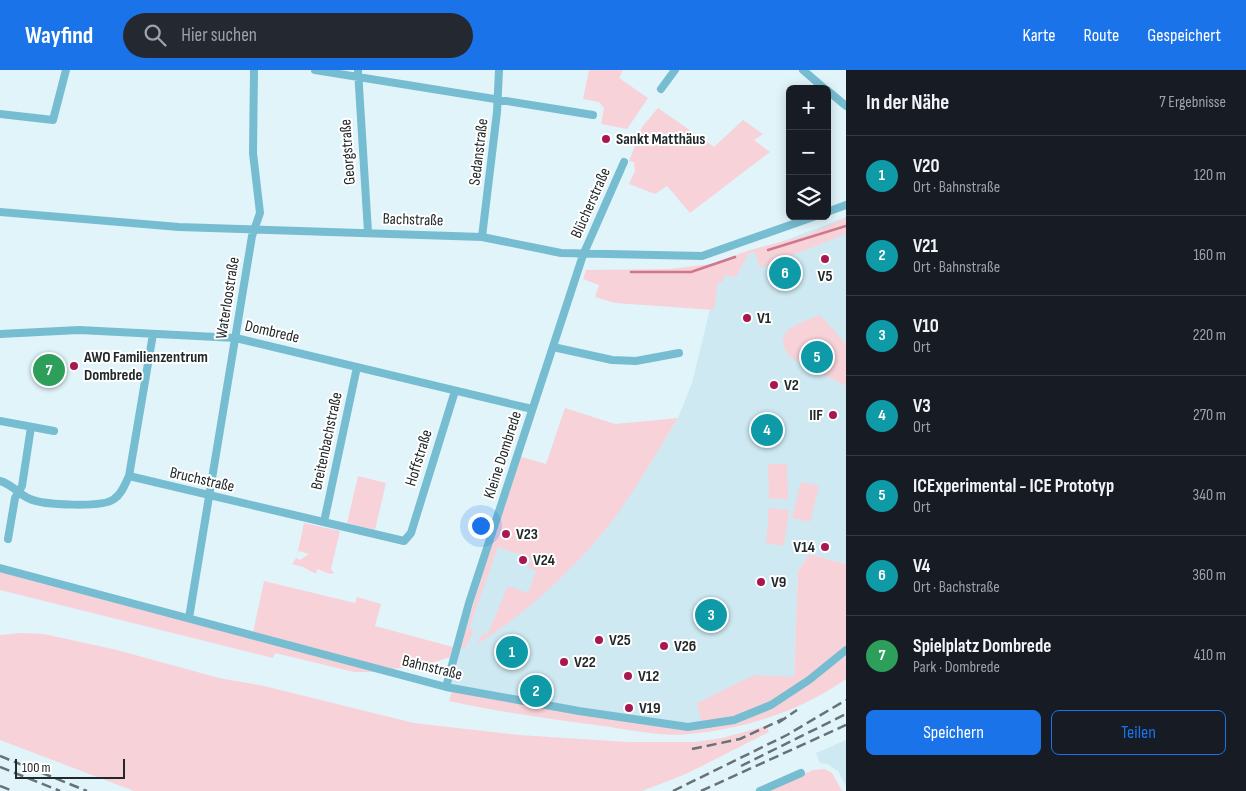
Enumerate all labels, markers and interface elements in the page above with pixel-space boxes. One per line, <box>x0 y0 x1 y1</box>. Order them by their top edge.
search box <box>123 13 473 58</box>
text: Wayfind <box>25 21 93 50</box>
icon: search <box>141 21 169 49</box>
text: Hier suchen <box>181 24 257 47</box>
text: Karte <box>1023 25 1056 46</box>
text: Route <box>1084 25 1119 46</box>
text: Gespeichert <box>1147 25 1221 46</box>
map controls <box>786 85 831 220</box>
button: + <box>786 85 831 130</box>
text: In der Nähe <box>866 90 949 115</box>
text: 7 Ergebnisse <box>1159 93 1226 112</box>
street label: Sedanstraße <box>465 117 493 187</box>
street label: Georgstraße <box>336 118 360 186</box>
place label: Sankt Matthäus <box>616 130 705 149</box>
button: − <box>786 130 831 175</box>
marker: Sankt Matthäus <box>600 133 612 145</box>
text: V20 <box>913 155 939 178</box>
street label: Blücherstraße <box>567 165 615 241</box>
text: 1 <box>879 166 885 185</box>
text: 120 m <box>1194 166 1226 185</box>
button: layers <box>786 175 831 220</box>
text: Ort · Bahnstraße <box>913 178 1000 197</box>
street label: Bachstraße <box>382 209 444 231</box>
text: V21 <box>913 235 938 258</box>
text: 2 <box>878 246 886 265</box>
text: 160 m <box>1193 246 1226 265</box>
marker: V5 <box>819 253 831 265</box>
pin: 6 <box>769 254 801 292</box>
street label: Waterloostraße <box>212 256 244 340</box>
text: Ort · Bahnstraße <box>913 258 1000 277</box>
place label: V5 <box>818 267 832 286</box>
place label: V1 <box>757 309 772 328</box>
marker: V1 <box>741 312 753 324</box>
text: V10 <box>913 315 939 338</box>
street label: Dombrede <box>243 317 301 347</box>
text: 3 <box>878 326 886 345</box>
text: 220 m <box>1193 326 1226 345</box>
pin: 5 <box>801 338 833 376</box>
text: Ort <box>913 338 931 357</box>
place label: AWO Familienzentrum Dombrede <box>83 348 208 385</box>
pin: 7 <box>33 351 65 389</box>
marker: AWO Familienzentrum Dombrede <box>68 360 80 372</box>
place label: V2 <box>784 376 799 395</box>
marker: V2 <box>768 379 780 391</box>
street label: Breitenbachstraße <box>307 391 347 491</box>
text: V3 <box>913 395 931 418</box>
place label: IIF <box>809 406 823 425</box>
text: 4 <box>878 406 886 425</box>
text: 270 m <box>1193 406 1226 425</box>
street label: Kleine Dombrede <box>480 409 526 501</box>
marker: IIF <box>827 409 839 421</box>
pin: 4 <box>751 411 783 449</box>
text: Ort <box>913 418 931 437</box>
street label: Hoffstraße <box>401 427 437 489</box>
street label: Bruchstraße <box>168 463 236 497</box>
text: ICExperimental - ICE Prototyp <box>913 475 1114 498</box>
text: 5 <box>878 486 886 505</box>
text: 340 m <box>1193 486 1226 505</box>
text: Ort <box>913 498 931 517</box>
your location <box>468 513 494 539</box>
place label: V23 <box>516 525 538 544</box>
marker: V23 <box>500 528 512 540</box>
place label: V14 <box>793 538 816 557</box>
marker: V14 <box>819 541 831 553</box>
place label: V24 <box>533 551 556 570</box>
marker: V24 <box>517 554 529 566</box>
text: V4 <box>913 555 930 578</box>
text: 6 <box>878 566 886 585</box>
text: 360 m <box>1192 566 1226 585</box>
place label: V9 <box>771 573 786 592</box>
marker: V9 <box>755 576 767 588</box>
text: Ort · Bachstraße <box>913 578 1000 597</box>
pin: 3 <box>695 596 727 634</box>
place label: V25 <box>609 631 631 650</box>
pin: 1 <box>496 633 528 671</box>
marker: V25 <box>593 634 605 646</box>
text: Spielplatz Dombrede <box>913 635 1051 658</box>
place label: V26 <box>674 637 696 656</box>
marker: V26 <box>658 640 670 652</box>
text: 7 <box>879 646 885 665</box>
text: 410 m <box>1194 646 1226 665</box>
street label: Bahnstraße <box>400 651 464 685</box>
place label: V22 <box>574 653 596 672</box>
marker: V22 <box>558 656 570 668</box>
text: Park · Dombrede <box>913 658 1000 677</box>
place label: V12 <box>638 667 659 686</box>
marker: V12 <box>622 670 634 682</box>
pin: 2 <box>520 672 552 710</box>
place label: V19 <box>639 699 661 718</box>
marker: V19 <box>623 702 635 714</box>
button: Speichern <box>866 710 1041 755</box>
button: Teilen <box>1051 710 1226 755</box>
scale bar <box>15 756 125 779</box>
text: 100 m <box>22 759 51 776</box>

